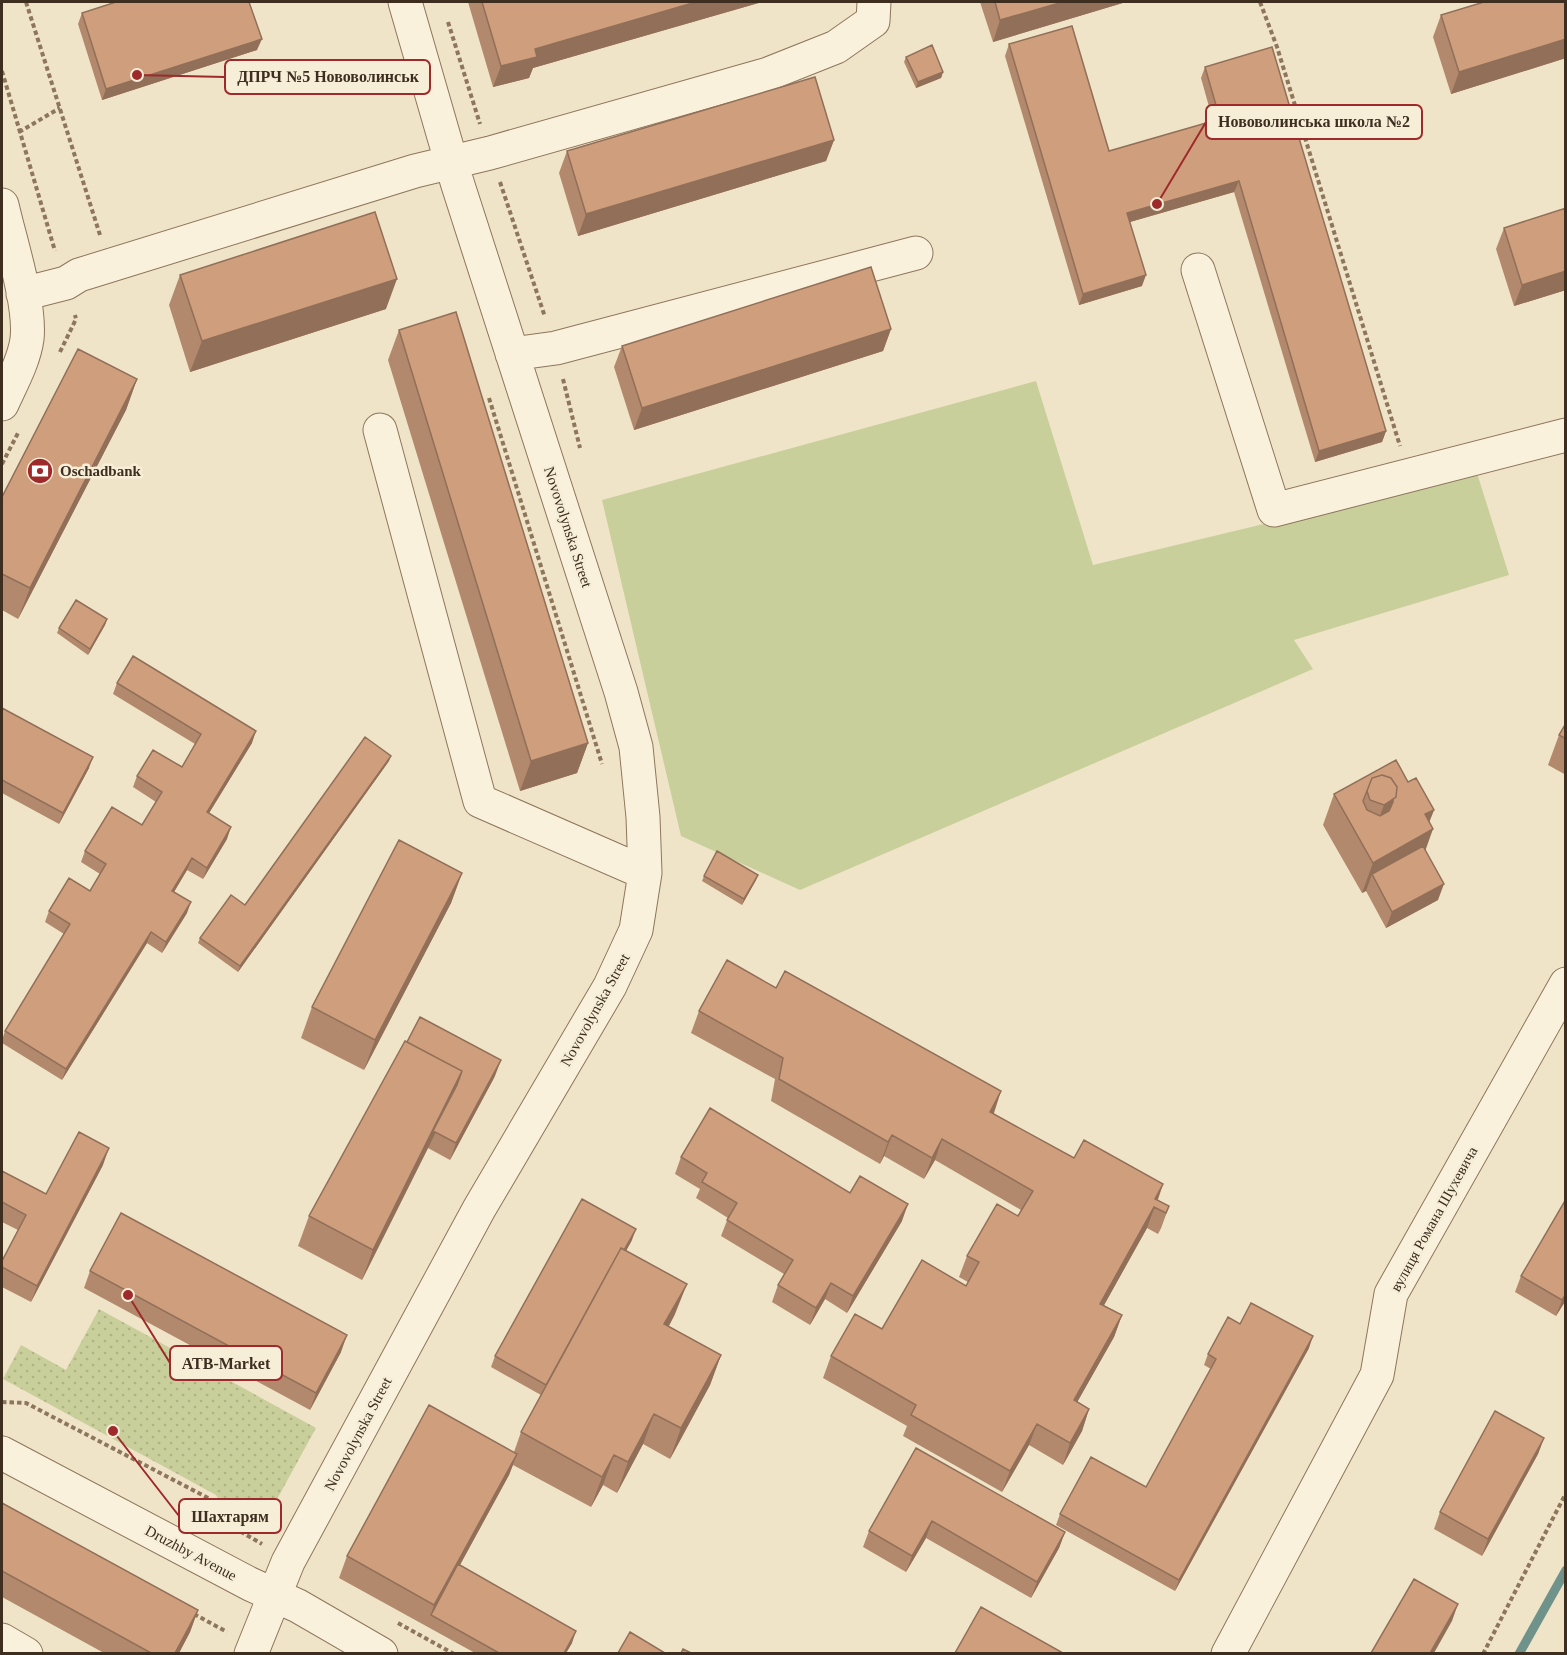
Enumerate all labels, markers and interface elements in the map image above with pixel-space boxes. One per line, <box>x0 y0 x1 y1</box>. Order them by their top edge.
callout: ДПРЧ №5 Нововолинськ <box>225 60 430 94</box>
text: ДПРЧ №5 Нововолинськ <box>237 68 420 86</box>
callout: Нововолинська школа №2 <box>1206 105 1422 139</box>
text: Нововолинська школа №2 <box>1218 113 1410 130</box>
bank icon: Oschadbank <box>25 456 55 486</box>
place label: Oschadbank <box>60 463 142 479</box>
street label: Novovolynska Street <box>541 464 595 590</box>
street label: Novovolynska Street <box>557 950 633 1069</box>
street label: вулиця Романа Шухевича <box>1387 1144 1481 1294</box>
callout: ATB-Market <box>170 1346 282 1380</box>
text: ATB-Market <box>182 1355 271 1372</box>
street label: Novovolynska Street <box>321 1374 395 1493</box>
callout: Шахтарям <box>179 1499 281 1533</box>
text: Шахтарям <box>191 1508 269 1526</box>
street label: Druzhby Avenue <box>143 1522 240 1584</box>

